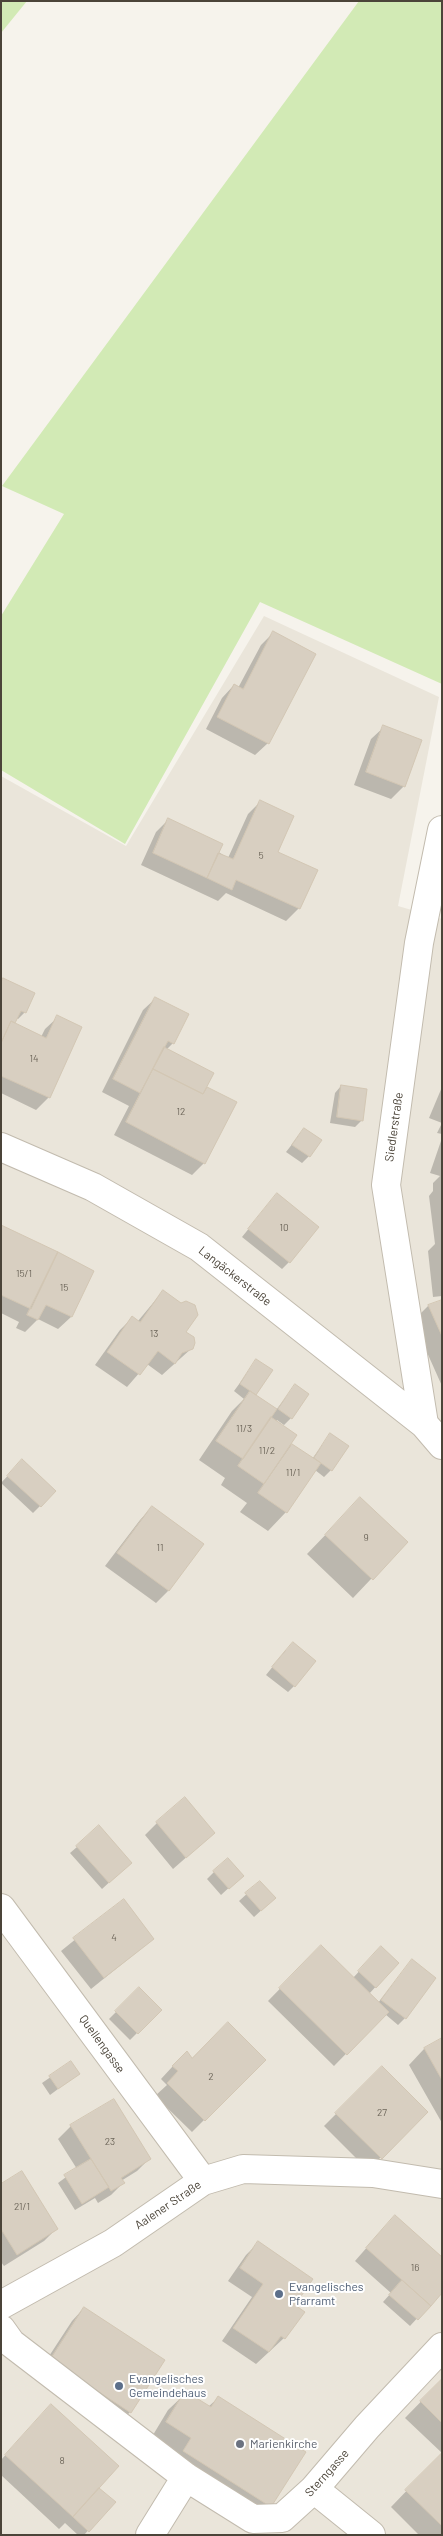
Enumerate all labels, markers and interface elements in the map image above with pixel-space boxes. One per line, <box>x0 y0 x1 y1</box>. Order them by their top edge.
house number: 5 <box>258 850 264 862</box>
house number: 14 <box>29 1053 39 1065</box>
street label: Siedlerstraße <box>382 1091 406 1163</box>
house number: 12 <box>177 1106 185 1118</box>
house number: 10 <box>279 1222 289 1234</box>
street label: Langäckerstraße <box>196 1243 274 1309</box>
house number: 15/1 <box>16 1268 32 1280</box>
house number: 15 <box>60 1282 68 1294</box>
house number: 13 <box>150 1328 158 1340</box>
house number: 11/3 <box>236 1423 252 1435</box>
house number: 11/2 <box>259 1445 275 1457</box>
house number: 11/1 <box>286 1467 300 1479</box>
house number: 9 <box>363 1532 369 1544</box>
house number: 11 <box>156 1542 164 1554</box>
house number: 4 <box>111 1932 117 1944</box>
street label: Quellengasse <box>76 2012 128 2076</box>
house number: 2 <box>208 2071 214 2083</box>
house number: 27 <box>377 2107 387 2119</box>
house number: 23 <box>105 2136 115 2148</box>
street label: Aalener Straße <box>132 2177 204 2233</box>
house number: 21/1 <box>14 2201 30 2213</box>
house number: 16 <box>411 2262 419 2274</box>
place label: Evangelisches Pfarramt <box>289 2280 364 2308</box>
marker: Evangelisches Pfarramt <box>273 2288 285 2300</box>
place label: Evangelisches Gemeindehaus <box>129 2372 206 2400</box>
marker: Evangelisches Gemeindehaus <box>113 2380 125 2392</box>
place label: Marienkirche <box>250 2437 317 2451</box>
marker: Marienkirche <box>234 2438 246 2450</box>
street label: Sterngasse <box>302 2446 352 2500</box>
house number: 8 <box>59 2455 65 2467</box>

